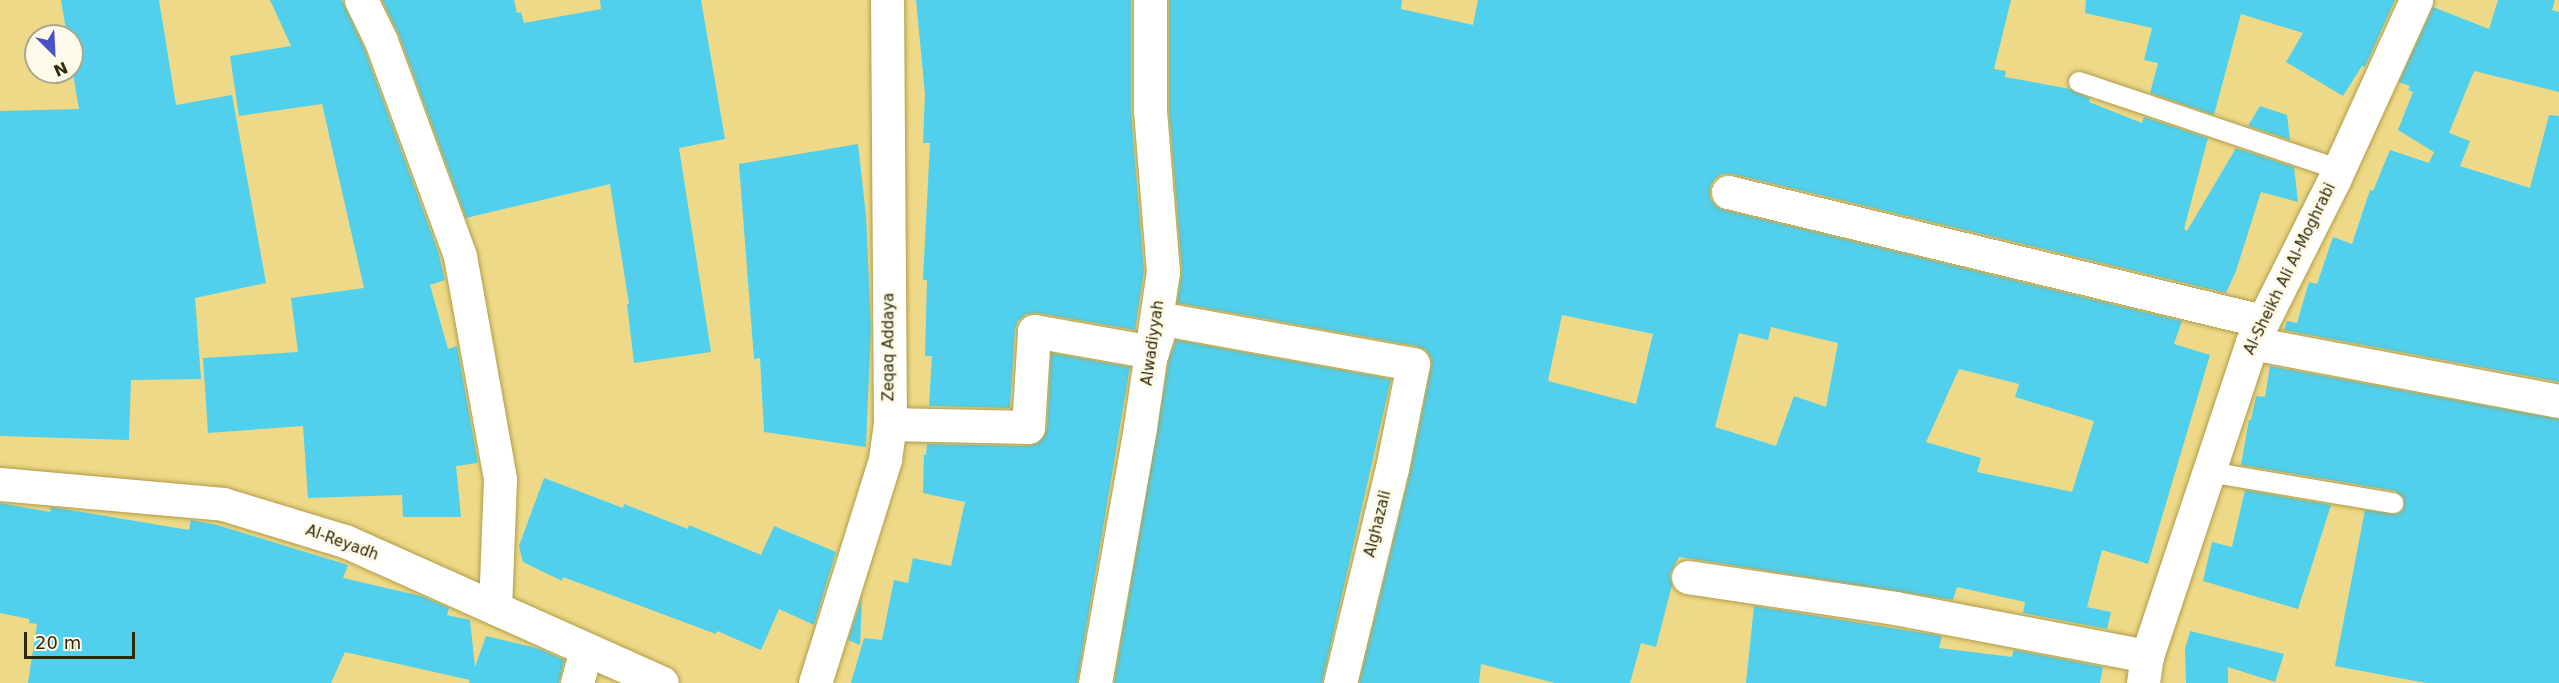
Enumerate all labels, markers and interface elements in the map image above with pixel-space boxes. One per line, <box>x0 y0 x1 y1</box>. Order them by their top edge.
north arrow <box>24 24 84 84</box>
text: N <box>51 58 71 80</box>
street label: Al-Sheikh Ali Al-Moghrabi <box>2241 180 2339 358</box>
street label: Zeqaq Addaya <box>880 293 898 401</box>
street label: Alwadiyyah <box>1138 299 1168 387</box>
street label: Alghazali <box>1361 489 1395 559</box>
street label: Al-Reyadh <box>303 522 381 564</box>
scale bar <box>27 620 138 658</box>
text: 20 m <box>35 632 81 653</box>

